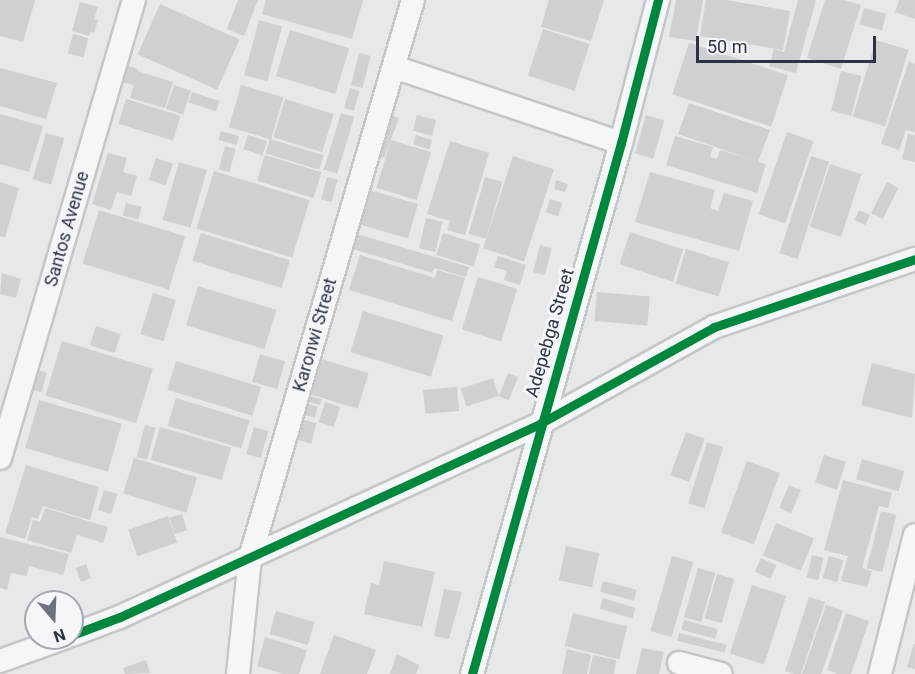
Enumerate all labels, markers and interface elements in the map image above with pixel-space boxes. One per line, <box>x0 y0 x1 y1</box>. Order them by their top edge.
scale bar <box>699 24 879 62</box>
text: 50 m <box>707 36 747 57</box>
street label: Santos Avenue <box>40 169 94 289</box>
street label: Adepebga Street <box>521 266 579 400</box>
street label: Karonwi Street <box>288 276 342 394</box>
north arrow <box>24 590 84 650</box>
text: N <box>51 625 68 646</box>

